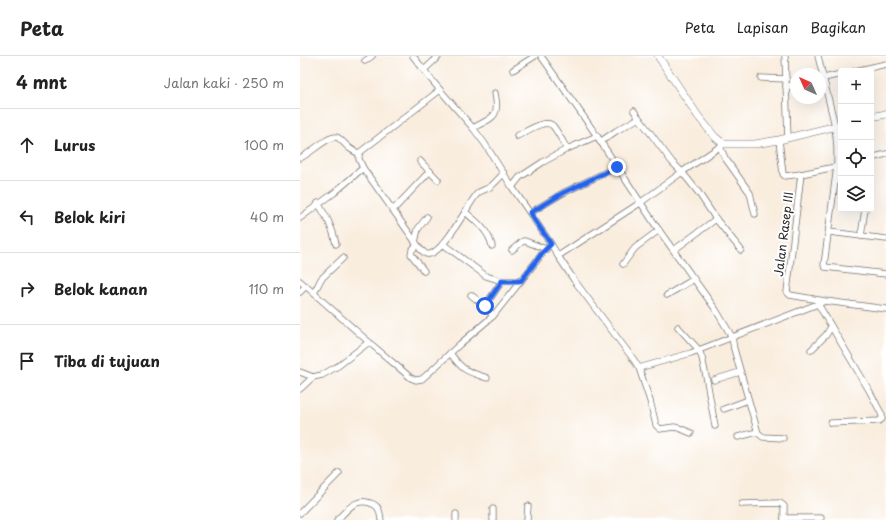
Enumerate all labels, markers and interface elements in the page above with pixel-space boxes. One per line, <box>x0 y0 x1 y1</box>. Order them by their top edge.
text: Peta <box>20 14 64 42</box>
text: Peta <box>685 17 715 38</box>
text: Lapisan <box>737 17 788 38</box>
text: Bagikan <box>810 17 866 38</box>
north arrow <box>790 68 826 104</box>
map controls <box>838 68 874 212</box>
button: + <box>838 68 874 104</box>
text: 4 mnt <box>16 69 67 95</box>
text: Jalan kaki · 250 m <box>164 73 284 92</box>
button: − <box>838 104 874 140</box>
text: Lurus <box>54 133 95 156</box>
icon: ahead <box>16 134 38 156</box>
text: 100 m <box>244 135 284 154</box>
button: locate <box>838 140 874 176</box>
route end <box>608 158 626 176</box>
button: layers <box>838 176 874 212</box>
street label: Jalan Rasep III <box>769 191 797 277</box>
text: Belok kiri <box>54 205 125 228</box>
icon: left <box>16 206 38 228</box>
text: 40 m <box>250 207 284 226</box>
text: Belok kanan <box>54 277 148 300</box>
icon: right <box>16 278 38 300</box>
text: 110 m <box>249 279 284 298</box>
route start <box>476 297 494 315</box>
text: Tiba di tujuan <box>54 349 160 372</box>
icon: arrive <box>16 350 38 372</box>

